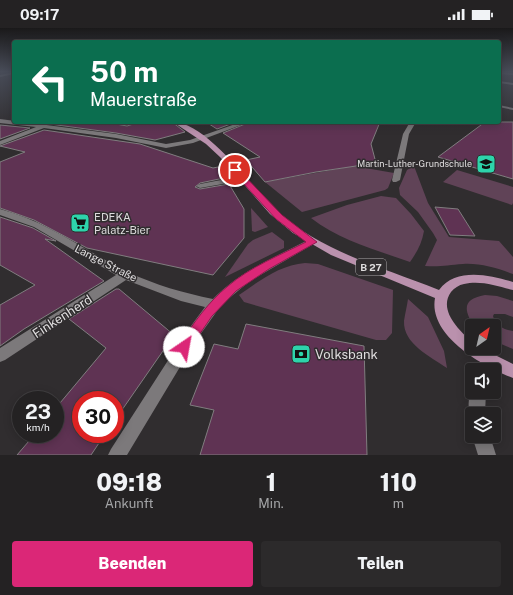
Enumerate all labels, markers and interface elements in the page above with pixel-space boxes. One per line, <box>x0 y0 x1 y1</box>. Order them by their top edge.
text: 09:17 <box>20 6 59 23</box>
text: 50 m <box>90 55 158 88</box>
icon: left <box>24 56 76 108</box>
text: Mauerstraße <box>90 89 197 110</box>
pin <box>218 153 252 187</box>
school or university icon: Martin-Luther-Grundschule <box>475 153 497 175</box>
place label: Martin-Luther-Grundschule <box>357 158 472 169</box>
icon: arrive <box>224 159 246 181</box>
place label: EDEKA Palatz-Bier <box>94 211 150 236</box>
supermarket icon: EDEKA Palatz-Bier <box>69 212 91 234</box>
street label: Lange Straße <box>73 242 139 284</box>
road number: B 27 <box>356 259 386 275</box>
street label: Finkenherd <box>30 292 95 341</box>
north arrow <box>465 319 501 355</box>
map controls <box>465 319 501 443</box>
position arrow <box>163 326 205 368</box>
bank icon: Volksbank <box>290 343 312 365</box>
place label: Volksbank <box>315 347 378 362</box>
button: sound <box>465 363 501 399</box>
speed limit sign: 30 <box>72 391 124 443</box>
text: 23 <box>25 400 51 424</box>
button: layers <box>465 407 501 443</box>
text: km/h <box>26 421 50 433</box>
text: 09:18 <box>96 468 162 496</box>
text: 1 <box>266 468 276 496</box>
text: 110 <box>380 468 417 496</box>
text: Ankunft <box>105 496 153 511</box>
text: Min. <box>258 496 284 511</box>
text: m <box>393 496 404 511</box>
button: Beenden <box>12 541 253 587</box>
button: Teilen <box>261 541 501 587</box>

